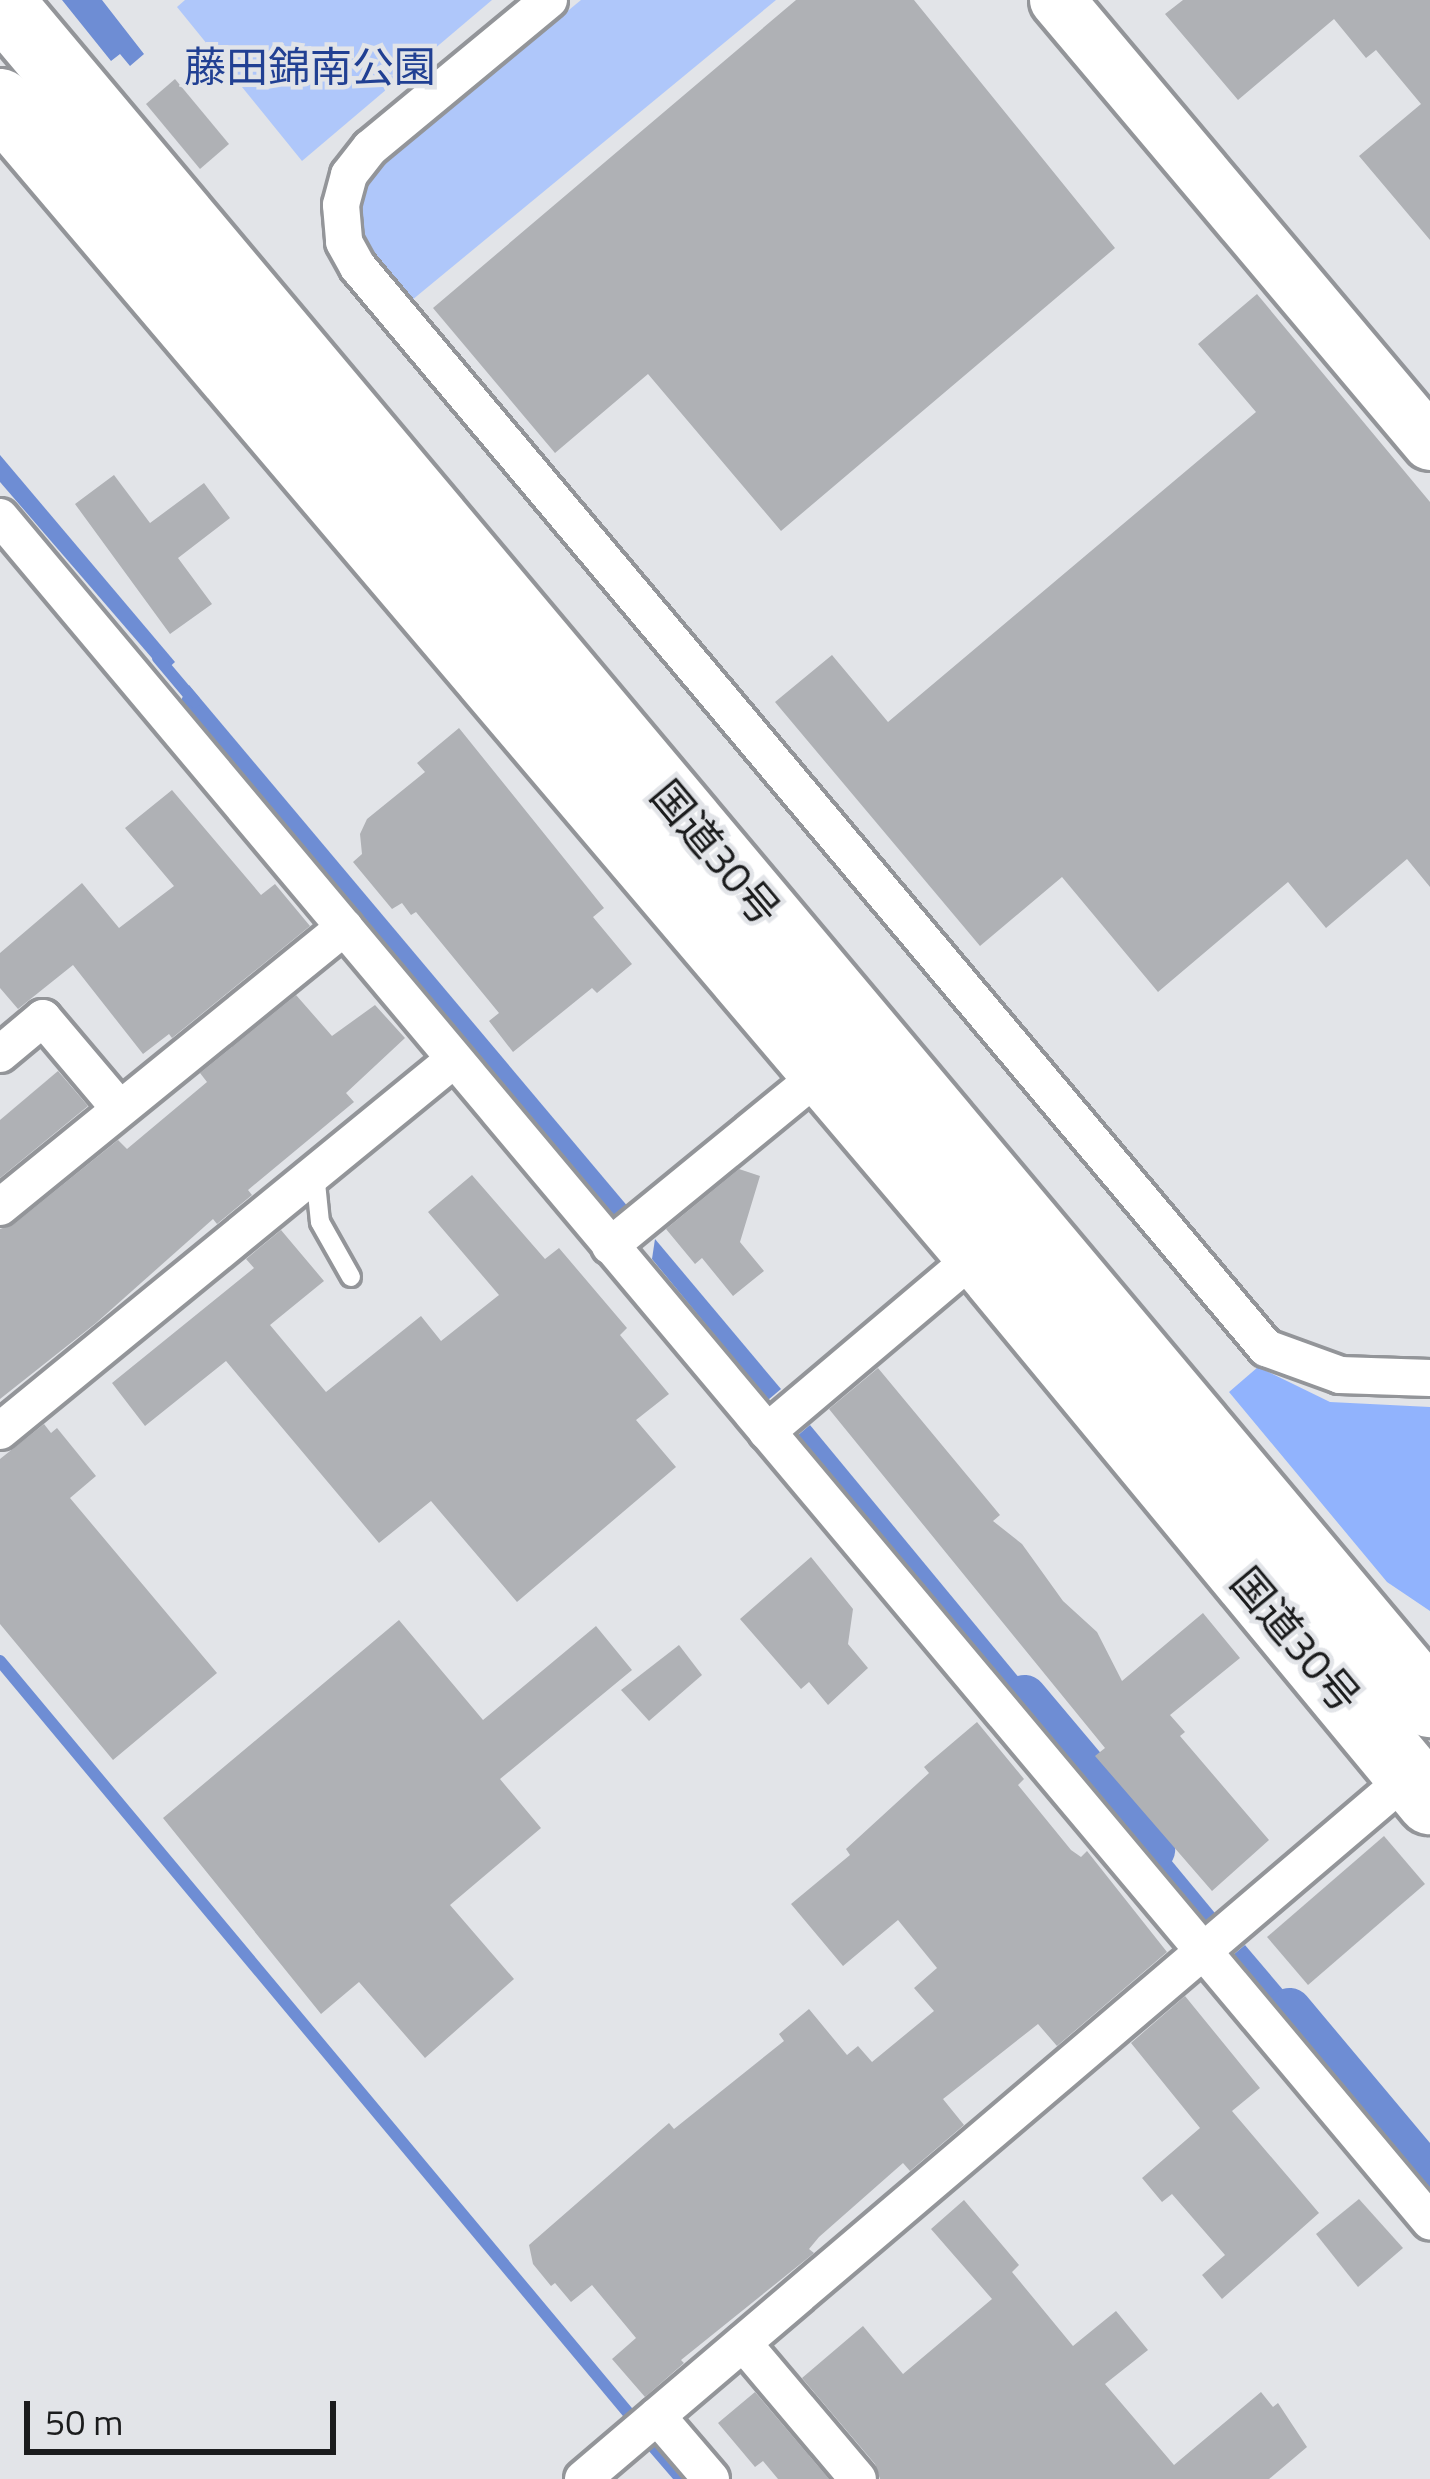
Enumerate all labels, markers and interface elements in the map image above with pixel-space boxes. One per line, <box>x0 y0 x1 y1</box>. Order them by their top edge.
park label: 藤田錦南公園 <box>184 41 436 91</box>
street label: 国道30号 <box>641 770 791 934</box>
street label: 国道30号 <box>1221 1557 1371 1721</box>
scale bar <box>30 2377 342 2451</box>
text: 50 m <box>45 2394 123 2449</box>

